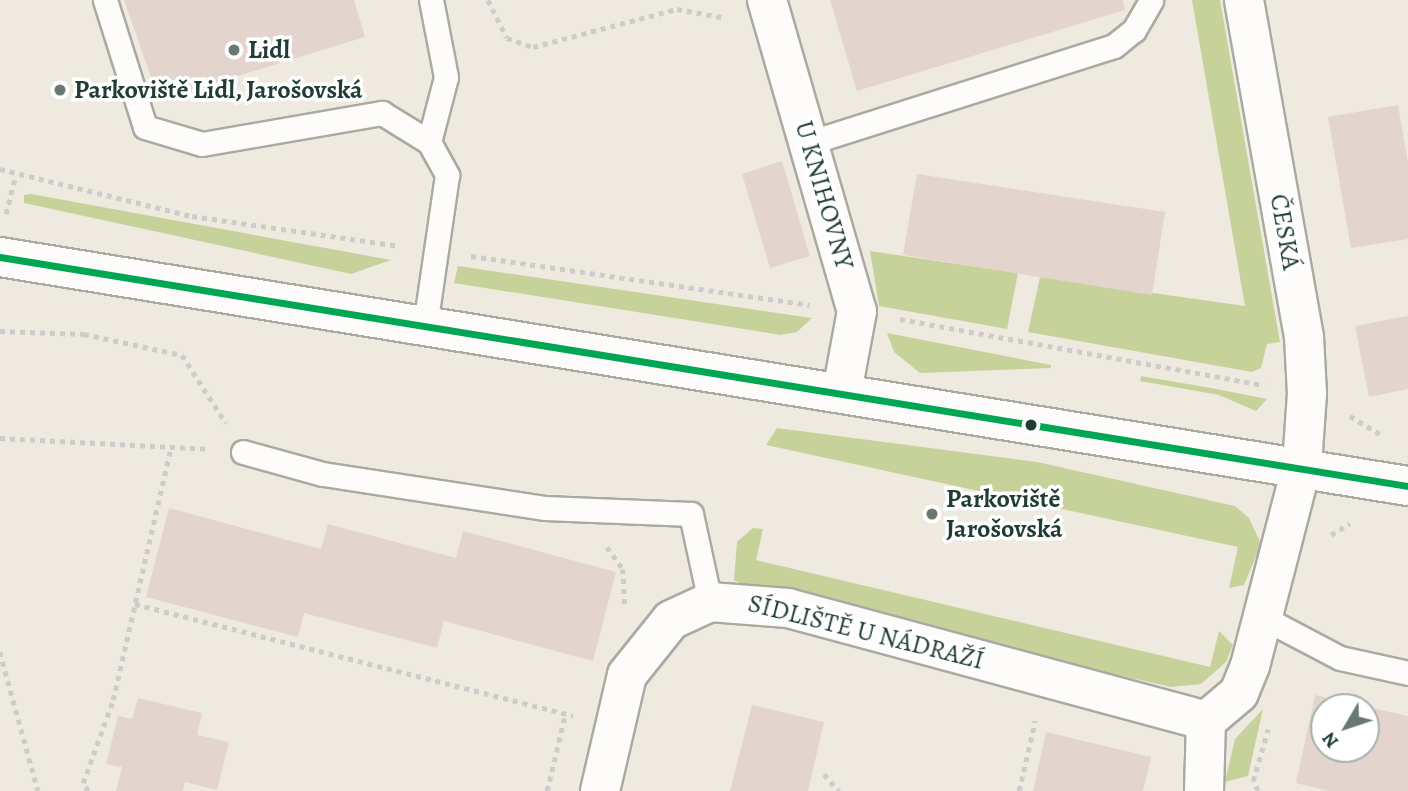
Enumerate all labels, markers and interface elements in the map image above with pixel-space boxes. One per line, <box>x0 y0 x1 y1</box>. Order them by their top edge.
place label: Lidl <box>248 34 290 66</box>
marker: Lidl <box>226 42 242 58</box>
place label: Parkoviště Lidl, Jarošovská <box>74 74 363 106</box>
marker: Parkoviště Lidl, Jarošovská <box>52 82 68 98</box>
street label: U KNIHOVNY <box>788 117 860 273</box>
street label: ČESKÁ <box>1263 192 1307 272</box>
unlabelled marker <box>1024 418 1038 432</box>
place label: Parkoviště Jarošovská <box>946 483 1062 544</box>
marker: Parkoviště Jarošovská <box>924 506 940 522</box>
street label: SÍDLIŠTĚ U NÁDRAŽÍ <box>745 588 987 676</box>
north arrow <box>1310 693 1380 763</box>
text: N <box>1316 726 1345 754</box>

